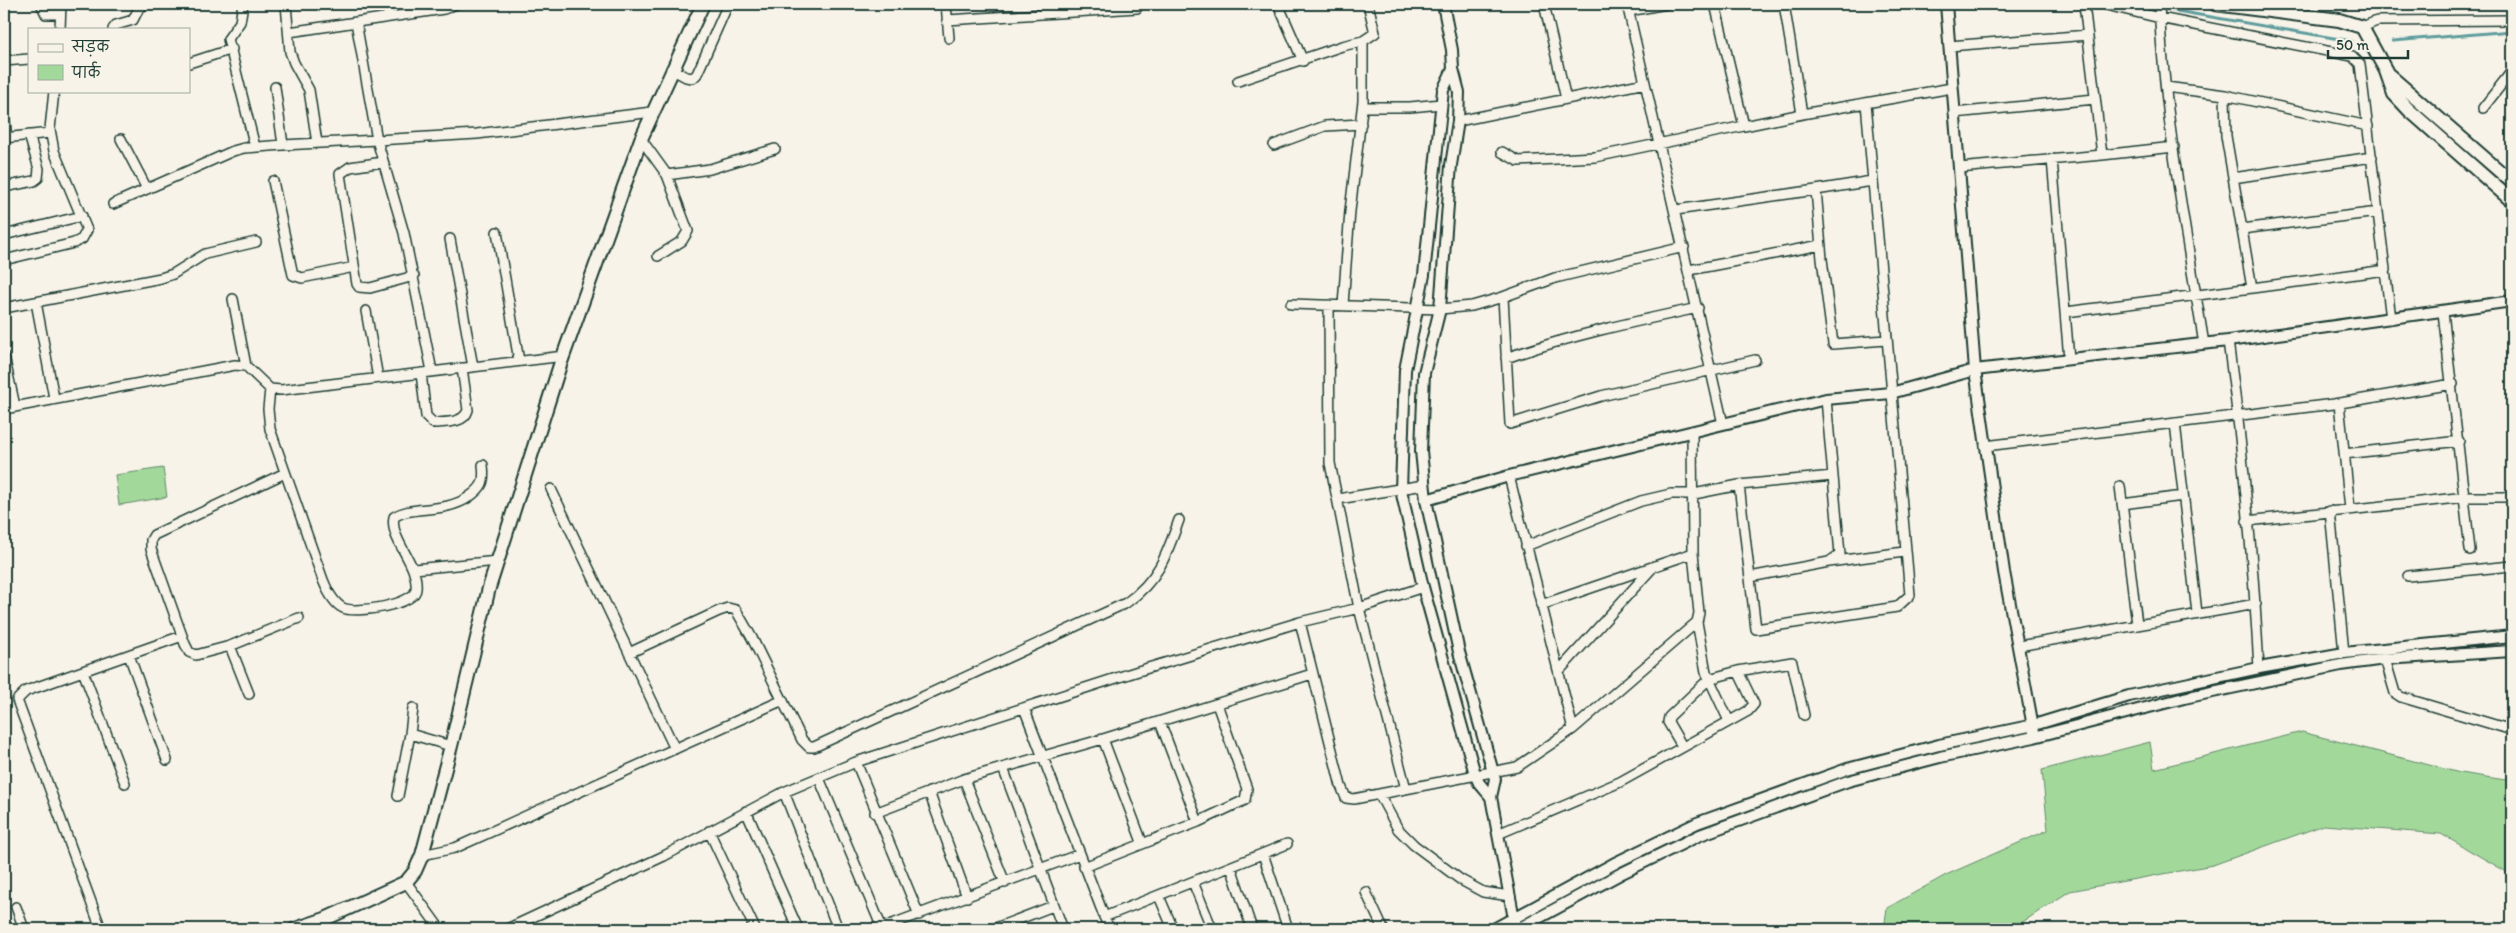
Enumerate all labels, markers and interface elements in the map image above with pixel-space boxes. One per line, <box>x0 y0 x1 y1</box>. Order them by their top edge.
legend <box>28 28 190 92</box>
scale bar <box>2328 28 2408 60</box>
text: 50 m <box>2336 36 2369 54</box>
text: सड़क <box>71 38 110 57</box>
text: पार्क <box>71 61 102 82</box>

